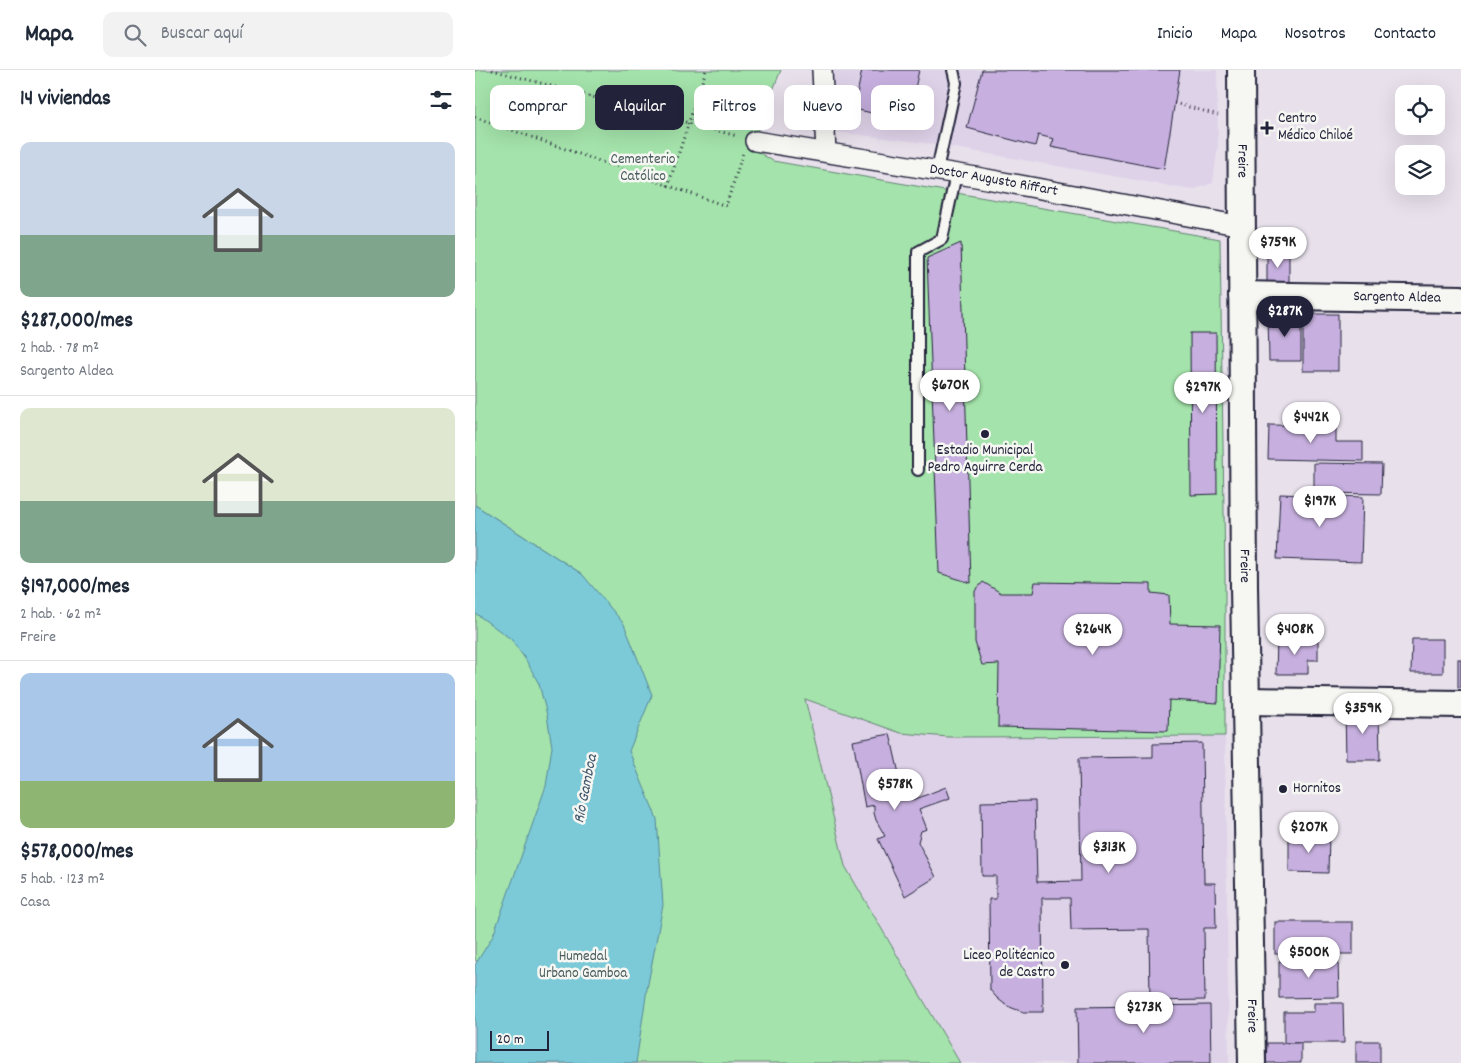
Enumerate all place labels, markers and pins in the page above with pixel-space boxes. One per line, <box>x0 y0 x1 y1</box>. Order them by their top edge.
place label: Centro Médico Chiloé <box>1278 108 1353 147</box>
marker: Centro Médico Chiloé <box>1260 121 1274 135</box>
pin: $759K <box>1243 226 1313 269</box>
pin: $287K <box>1250 296 1320 338</box>
pin: $670K <box>915 370 985 412</box>
pin: $297K <box>1168 372 1238 414</box>
pin: $442K <box>1276 402 1346 444</box>
marker: Estadio Municipal Pedro Aguirre Cerda <box>979 428 991 440</box>
place label: Estadio Municipal Pedro Aguirre Cerda <box>928 440 1043 479</box>
pin: $197K <box>1285 486 1355 528</box>
pin: $264K <box>1058 614 1128 656</box>
pin: $408K <box>1260 614 1330 656</box>
pin: $359K <box>1328 692 1398 735</box>
pin: $578K <box>860 768 930 811</box>
place label: Hornitos <box>1293 778 1341 800</box>
marker: Hornitos <box>1277 783 1289 795</box>
pin: $207K <box>1274 812 1344 854</box>
pin: $313K <box>1074 832 1144 874</box>
pin: $500K <box>1274 936 1344 979</box>
place label: Liceo Politécnico de Castro <box>963 945 1055 984</box>
marker: Liceo Politécnico de Castro <box>1059 959 1071 971</box>
pin: $273K <box>1109 992 1179 1034</box>

